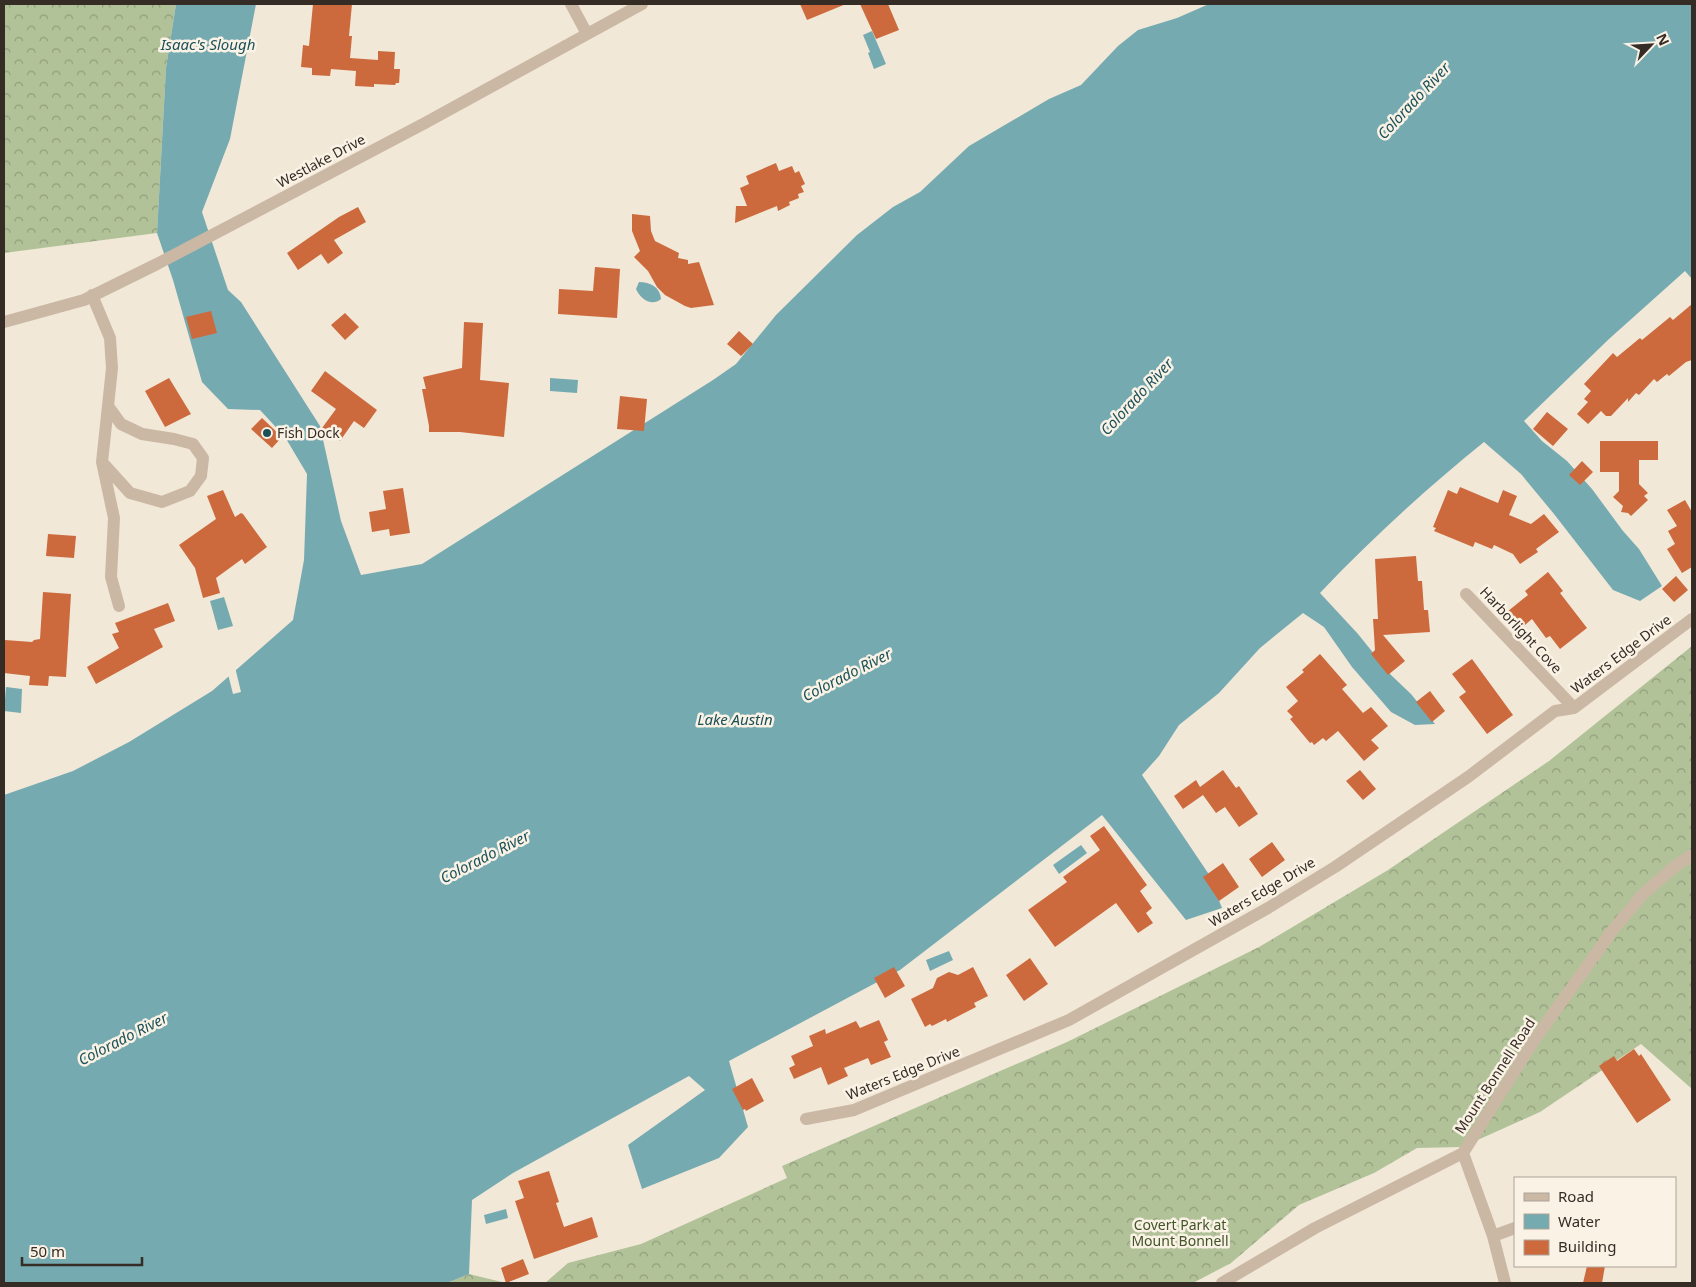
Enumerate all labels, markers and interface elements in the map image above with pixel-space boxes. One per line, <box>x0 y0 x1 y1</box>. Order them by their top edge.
north arrow <box>1626 20 1676 70</box>
text: N <box>1652 30 1674 48</box>
water label: Isaac's Slough <box>160 34 255 54</box>
water label: Colorado River <box>1373 57 1455 143</box>
street label: Westlake Drive <box>273 129 368 192</box>
water label: Colorado River <box>1096 353 1178 439</box>
place label: Fish Dock <box>277 423 340 442</box>
marker: Fish Dock <box>261 427 273 439</box>
street label: Harborlight Cove <box>1476 582 1567 677</box>
street label: Waters Edge Drive <box>1567 610 1675 698</box>
water label: Colorado River <box>798 643 896 705</box>
water label: Lake Austin <box>697 709 773 729</box>
water label: Colorado River <box>436 825 534 887</box>
street label: Waters Edge Drive <box>1205 852 1319 931</box>
water label: Colorado River <box>74 1007 172 1069</box>
street label: Mount Bonnell Road <box>1450 1014 1539 1137</box>
street label: Waters Edge Drive <box>843 1041 962 1104</box>
legend <box>1514 1177 1676 1267</box>
text: Road <box>1558 1186 1594 1206</box>
text: Water <box>1558 1211 1600 1231</box>
park label: Covert Park at Mount Bonnell <box>1131 1215 1229 1250</box>
scale bar <box>22 1234 142 1266</box>
text: Building <box>1558 1236 1616 1256</box>
text: 50 m <box>30 1241 65 1261</box>

